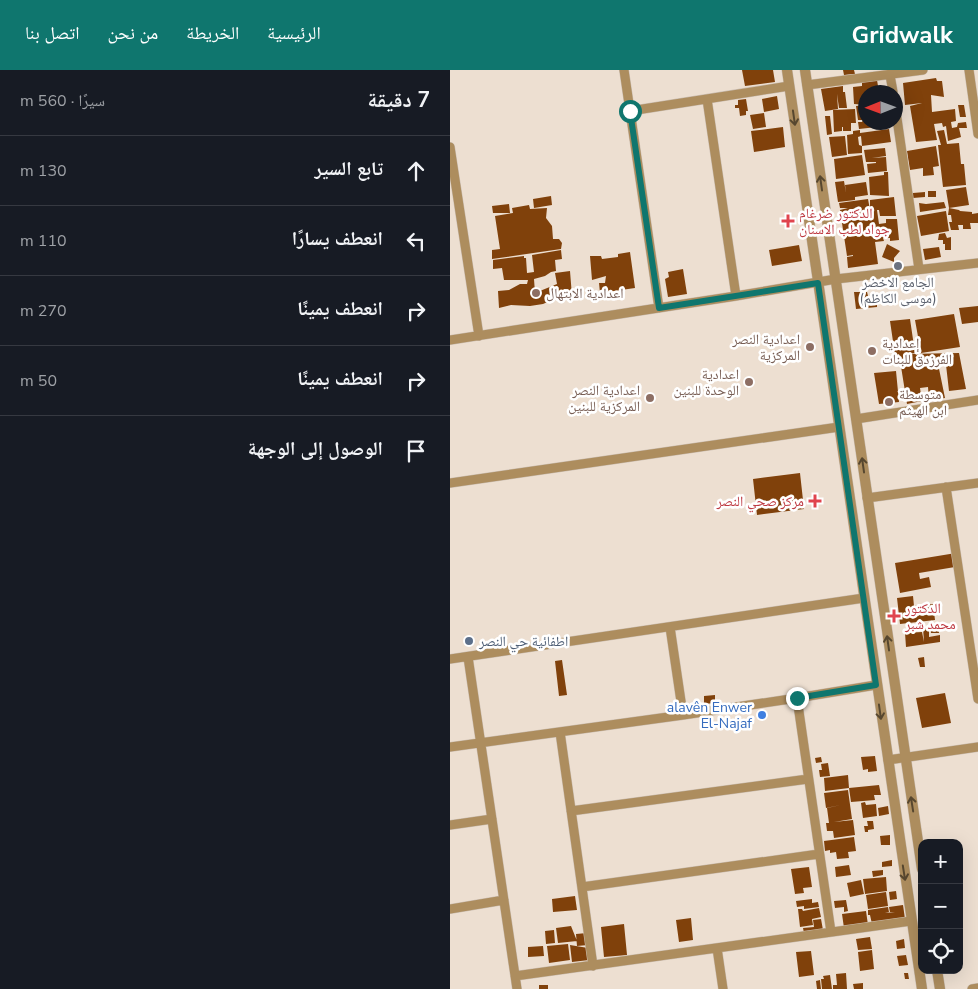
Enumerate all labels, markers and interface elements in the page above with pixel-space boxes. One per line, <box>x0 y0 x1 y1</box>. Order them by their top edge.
text: Gridwalk <box>852 19 953 51</box>
text: اتصل بنا <box>25 21 80 45</box>
text: من نحن <box>108 21 158 45</box>
text: الخريطة <box>186 21 239 45</box>
text: الرئيسية <box>267 21 321 45</box>
north arrow <box>858 85 903 130</box>
text: 7 دقيقة <box>368 86 430 114</box>
text: سيرًا · 560 m <box>20 90 105 112</box>
route start <box>619 100 642 123</box>
one-way arrow <box>789 110 799 126</box>
text: تابع السير <box>314 156 383 182</box>
icon: ahead <box>402 157 430 185</box>
text: 130 m <box>20 160 67 182</box>
one-way arrow <box>816 175 826 191</box>
place label: الدكتور ضرغام جواد لطب الاسنان <box>799 204 890 239</box>
marker: الدكتور ضرغام جواد لطب الاسنان <box>781 214 795 228</box>
text: انعطف يسارًا <box>292 226 383 252</box>
icon: left <box>402 227 430 255</box>
text: 110 m <box>20 230 67 252</box>
marker: الجامع الاخضر (موسى الكاظم) <box>892 260 904 272</box>
place label: الجامع الاخضر (موسى الكاظم) <box>859 273 937 308</box>
place label: اعدادية الابتهال <box>546 284 624 303</box>
marker: اعدادية الابتهال <box>530 287 542 299</box>
text: انعطف يمينًا <box>297 296 383 322</box>
icon: right <box>402 297 430 325</box>
text: 270 m <box>20 300 67 322</box>
place label: اعدادية النصر المركزية <box>731 330 800 365</box>
place label: إعدادية الفرزدق للبنات <box>882 334 952 369</box>
marker: اعدادية النصر المركزية <box>804 341 816 353</box>
marker: إعدادية الفرزدق للبنات <box>866 345 878 357</box>
place label: اعدادية الوحدة للبنين <box>673 365 739 400</box>
text: انعطف يمينًا <box>297 366 383 392</box>
icon: right <box>402 367 430 395</box>
text: 50 m <box>20 370 57 392</box>
marker: اعدادية الوحدة للبنين <box>743 376 755 388</box>
place label: اعدادية النصر المركزية للبنين <box>568 381 640 416</box>
place label: متوسطة ابن الهيثم <box>899 385 947 420</box>
marker: اعدادية النصر المركزية للبنين <box>644 392 656 404</box>
marker: متوسطة ابن الهيثم <box>883 396 895 408</box>
text: الوصول إلى الوجهة <box>248 436 383 462</box>
icon: arrive <box>402 437 430 465</box>
one-way arrow <box>857 457 867 473</box>
place label: مركز صحي النصر <box>715 492 804 513</box>
marker: مركز صحي النصر <box>808 494 822 508</box>
place label: الدكتور محمد شبر <box>904 599 956 634</box>
marker: الدكتور محمد شبر <box>887 609 901 623</box>
place label: اطفائية حي النصر <box>478 632 568 653</box>
marker: اطفائية حي النصر <box>463 635 475 647</box>
one-way arrow <box>883 635 893 651</box>
route end <box>786 687 809 710</box>
place label: alavên Enwer El-Najaf <box>667 698 752 733</box>
one-way arrow <box>876 704 886 720</box>
marker: alavên Enwer El-Najaf <box>756 709 768 721</box>
one-way arrow <box>907 796 917 812</box>
map controls <box>918 839 963 974</box>
button: + <box>918 839 963 884</box>
one-way arrow <box>900 864 910 880</box>
button: − <box>918 884 963 929</box>
button: locate <box>918 929 963 974</box>

